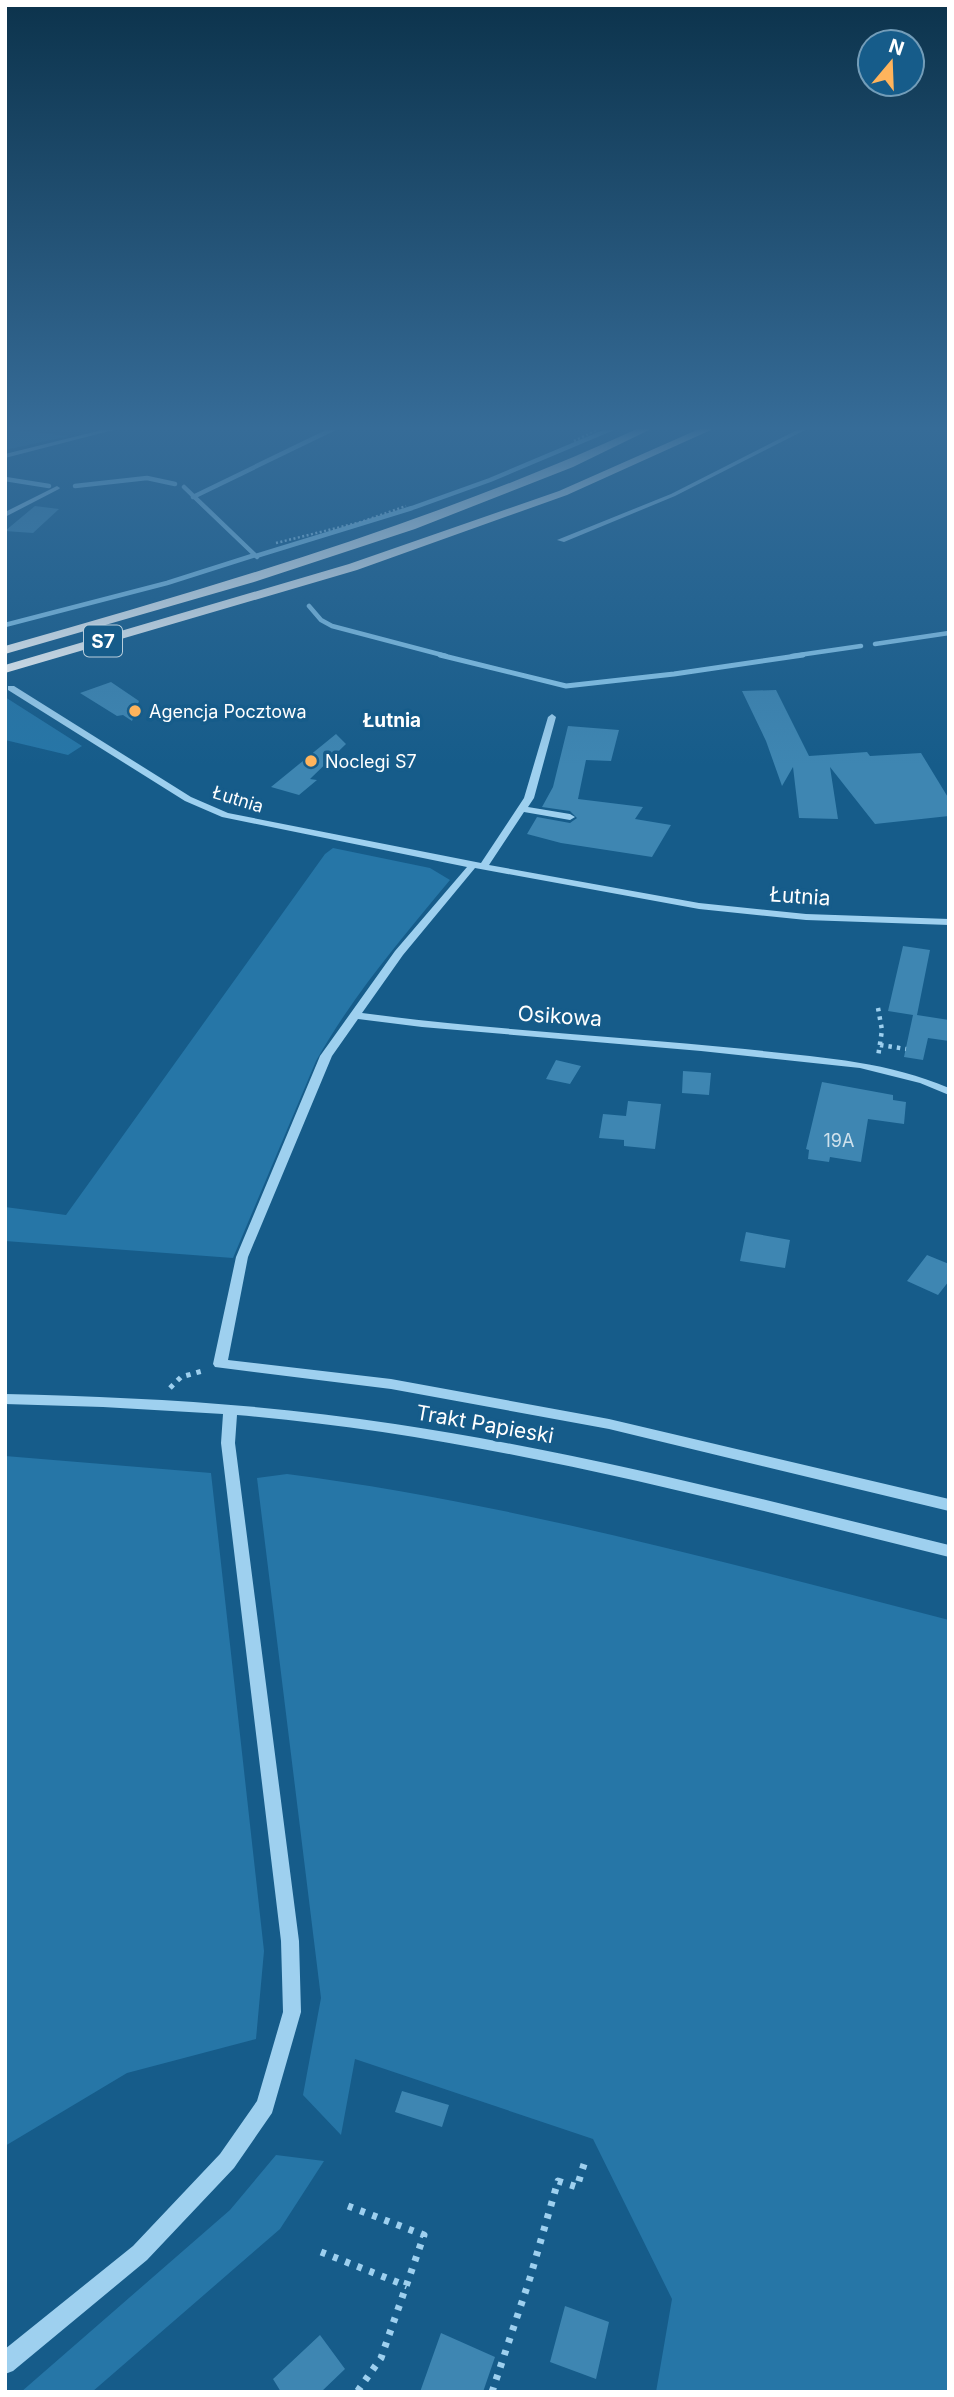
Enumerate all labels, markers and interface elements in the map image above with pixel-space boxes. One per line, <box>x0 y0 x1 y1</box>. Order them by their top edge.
north arrow <box>856 28 926 98</box>
text: N <box>886 34 907 61</box>
road number: S7 <box>84 626 122 656</box>
place label: Agencja Pocztowa <box>149 701 307 722</box>
marker: Agencja Pocztowa <box>127 703 143 719</box>
district label: Łutnia <box>363 709 421 732</box>
place label: Noclegi S7 <box>325 751 417 772</box>
marker: Noclegi S7 <box>303 753 319 769</box>
street label: Łutnia <box>210 781 266 817</box>
street label: Łutnia <box>769 881 831 911</box>
street label: Osikowa <box>517 1001 603 1031</box>
house number: 19A <box>824 1130 854 1151</box>
street label: Trakt Papieski <box>414 1400 556 1448</box>

